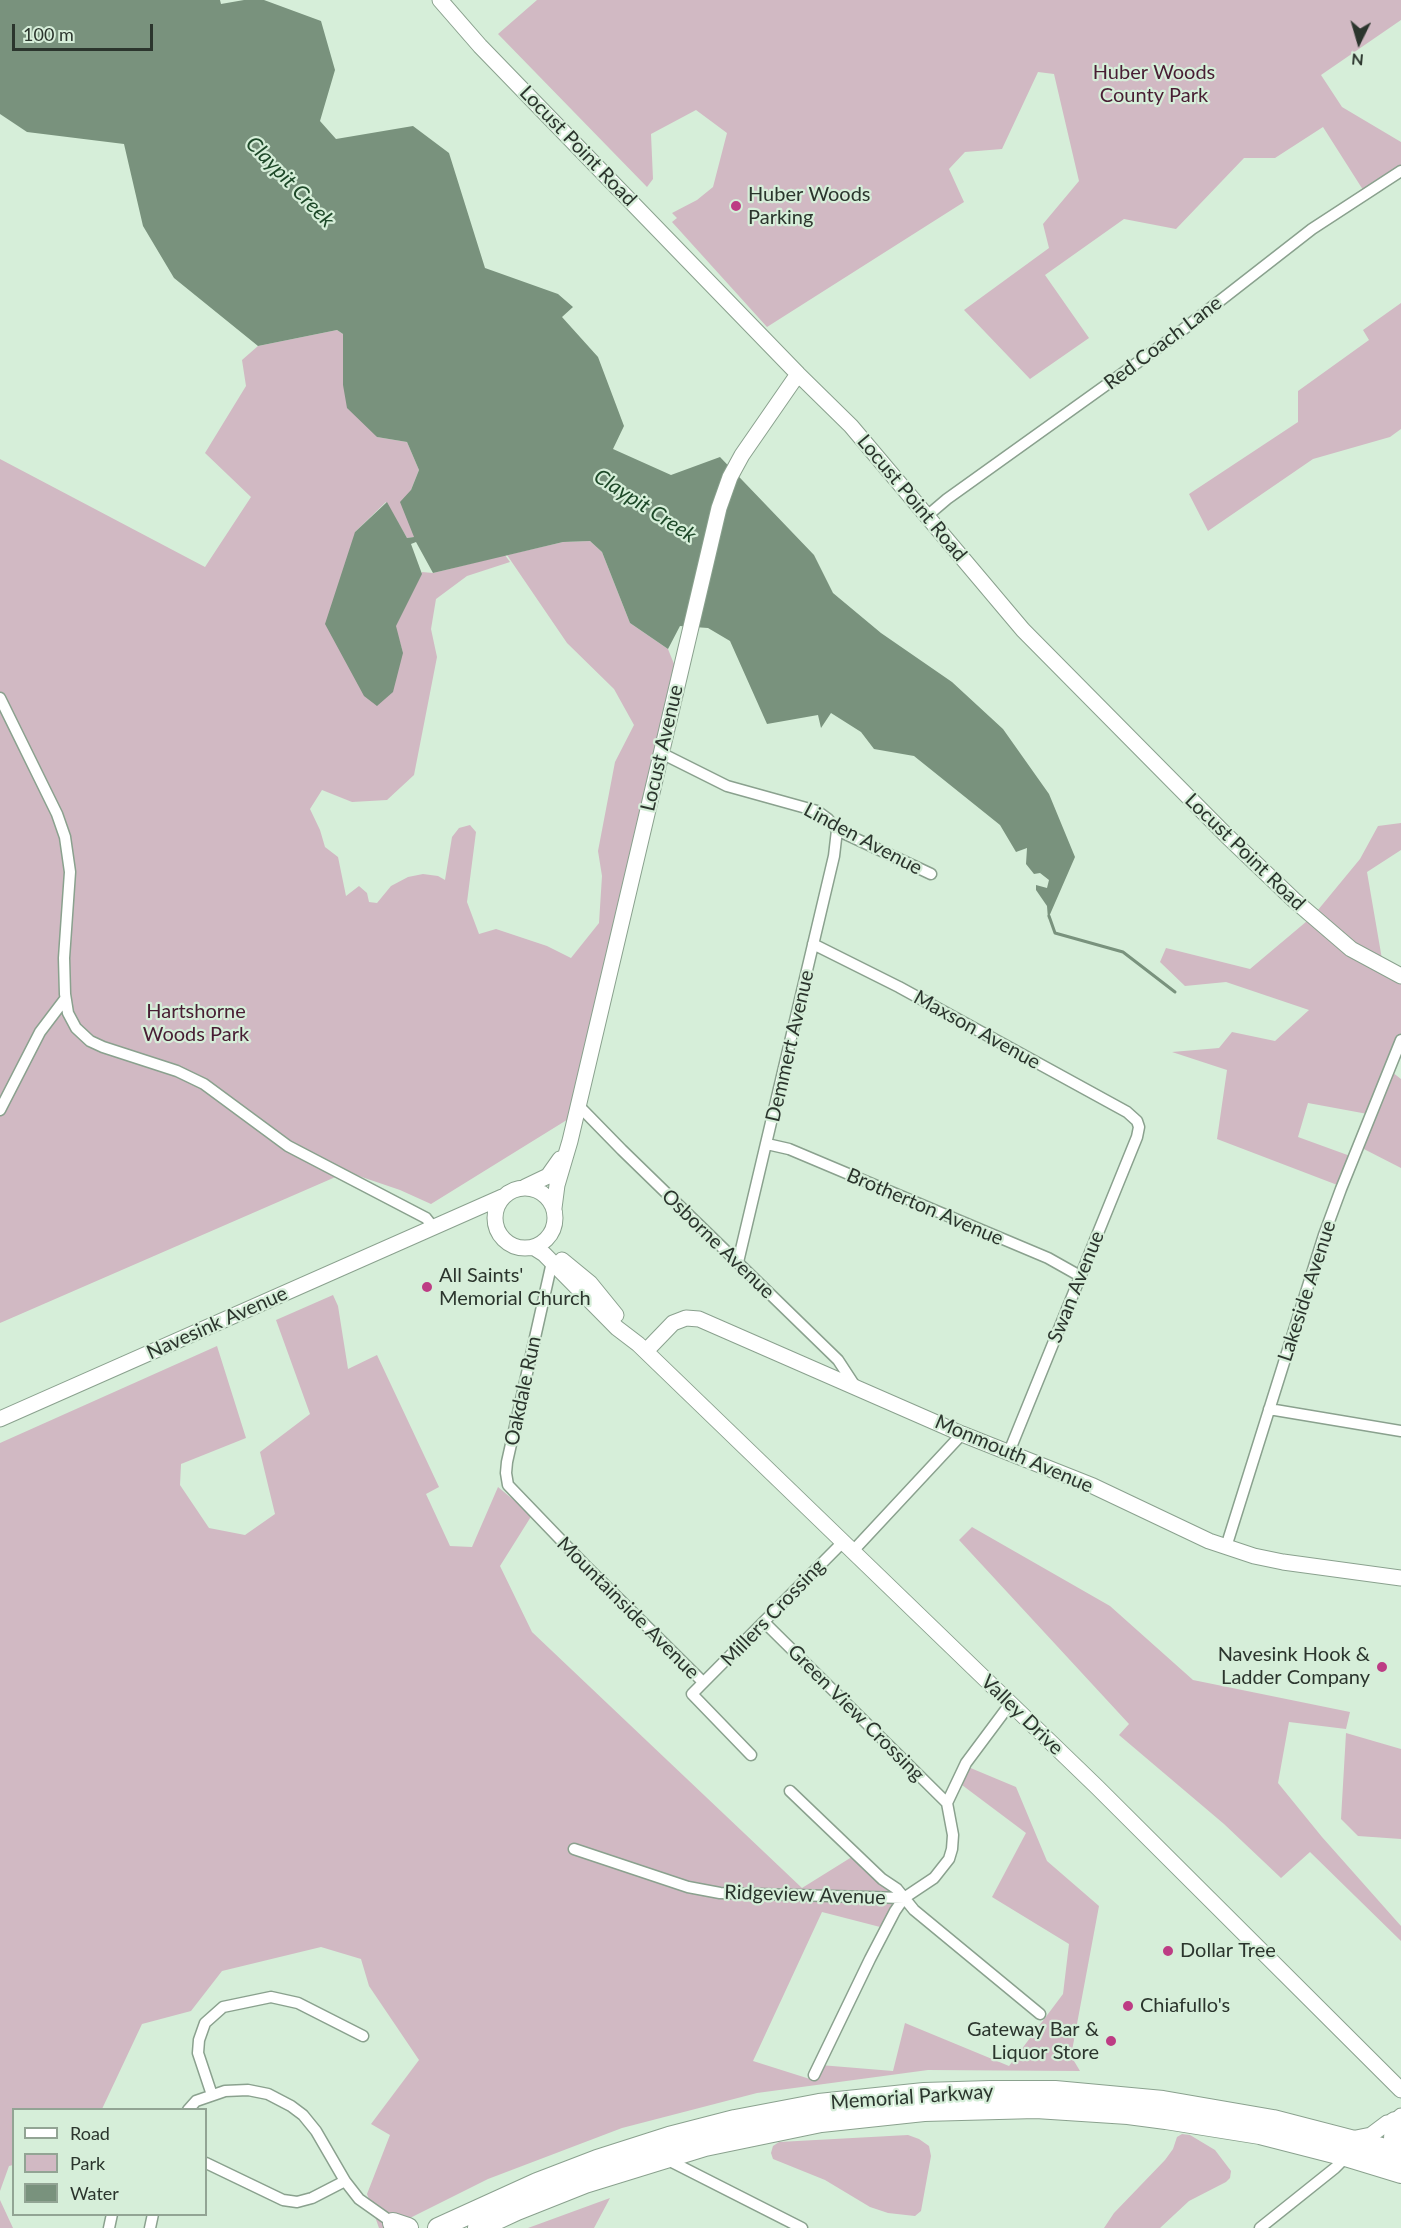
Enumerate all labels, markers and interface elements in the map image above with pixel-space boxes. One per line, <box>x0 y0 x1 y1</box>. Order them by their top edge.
scale bar <box>15 12 156 50</box>
north arrow <box>1329 12 1389 72</box>
text: 100 m <box>23 23 74 45</box>
text: N <box>1350 50 1364 70</box>
park label: Huber Woods County Park <box>1093 61 1215 108</box>
street label: Locust Point Road <box>515 81 641 211</box>
water label: Claypit Creek <box>240 131 340 233</box>
place label: Huber Woods Parking <box>748 183 871 230</box>
marker: Huber Woods Parking <box>729 199 743 213</box>
street label: Red Coach Lane <box>1099 291 1227 395</box>
street label: Locust Point Road <box>852 430 972 566</box>
water label: Claypit Creek <box>589 464 701 548</box>
street label: Locust Avenue <box>636 683 688 813</box>
street label: Locust Point Road <box>1180 789 1310 915</box>
street label: Linden Avenue <box>800 798 926 880</box>
street label: Demmert Avenue <box>761 968 819 1124</box>
street label: Maxson Avenue <box>910 985 1044 1075</box>
park label: Hartshorne Woods Park <box>143 1000 249 1047</box>
street label: Brotherton Avenue <box>843 1163 1007 1251</box>
street label: Osborne Avenue <box>657 1184 779 1304</box>
street label: Lakeside Avenue <box>1273 1217 1341 1365</box>
street label: Swan Avenue <box>1043 1228 1109 1346</box>
place label: All Saints' Memorial Church <box>439 1264 591 1311</box>
marker: All Saints' Memorial Church <box>420 1280 434 1294</box>
street label: Navesink Avenue <box>143 1281 291 1365</box>
street label: Oakdale Run <box>500 1334 546 1448</box>
street label: Monmouth Avenue <box>931 1410 1097 1498</box>
street label: Mountainside Avenue <box>552 1532 704 1684</box>
street label: Millers Crossing <box>716 1555 830 1671</box>
street label: Green View Crossing <box>783 1640 929 1786</box>
place label: Navesink Hook & Ladder Company <box>1218 1643 1370 1690</box>
marker: Navesink Hook & Ladder Company <box>1375 1660 1389 1674</box>
street label: Valley Drive <box>976 1670 1068 1760</box>
street label: Ridgeview Avenue <box>724 1880 886 1910</box>
place label: Dollar Tree <box>1180 1939 1276 1963</box>
marker: Dollar Tree <box>1161 1944 1175 1958</box>
place label: Chiafullo's <box>1140 1994 1230 2018</box>
marker: Chiafullo's <box>1121 1999 1135 2013</box>
place label: Gateway Bar & Liquor Store <box>967 2018 1099 2065</box>
marker: Gateway Bar & Liquor Store <box>1104 2034 1118 2048</box>
street label: Memorial Parkway <box>830 2079 994 2115</box>
legend <box>12 2108 207 2216</box>
text: Road <box>70 2122 110 2144</box>
text: Park <box>70 2152 105 2174</box>
text: Water <box>70 2182 119 2204</box>

